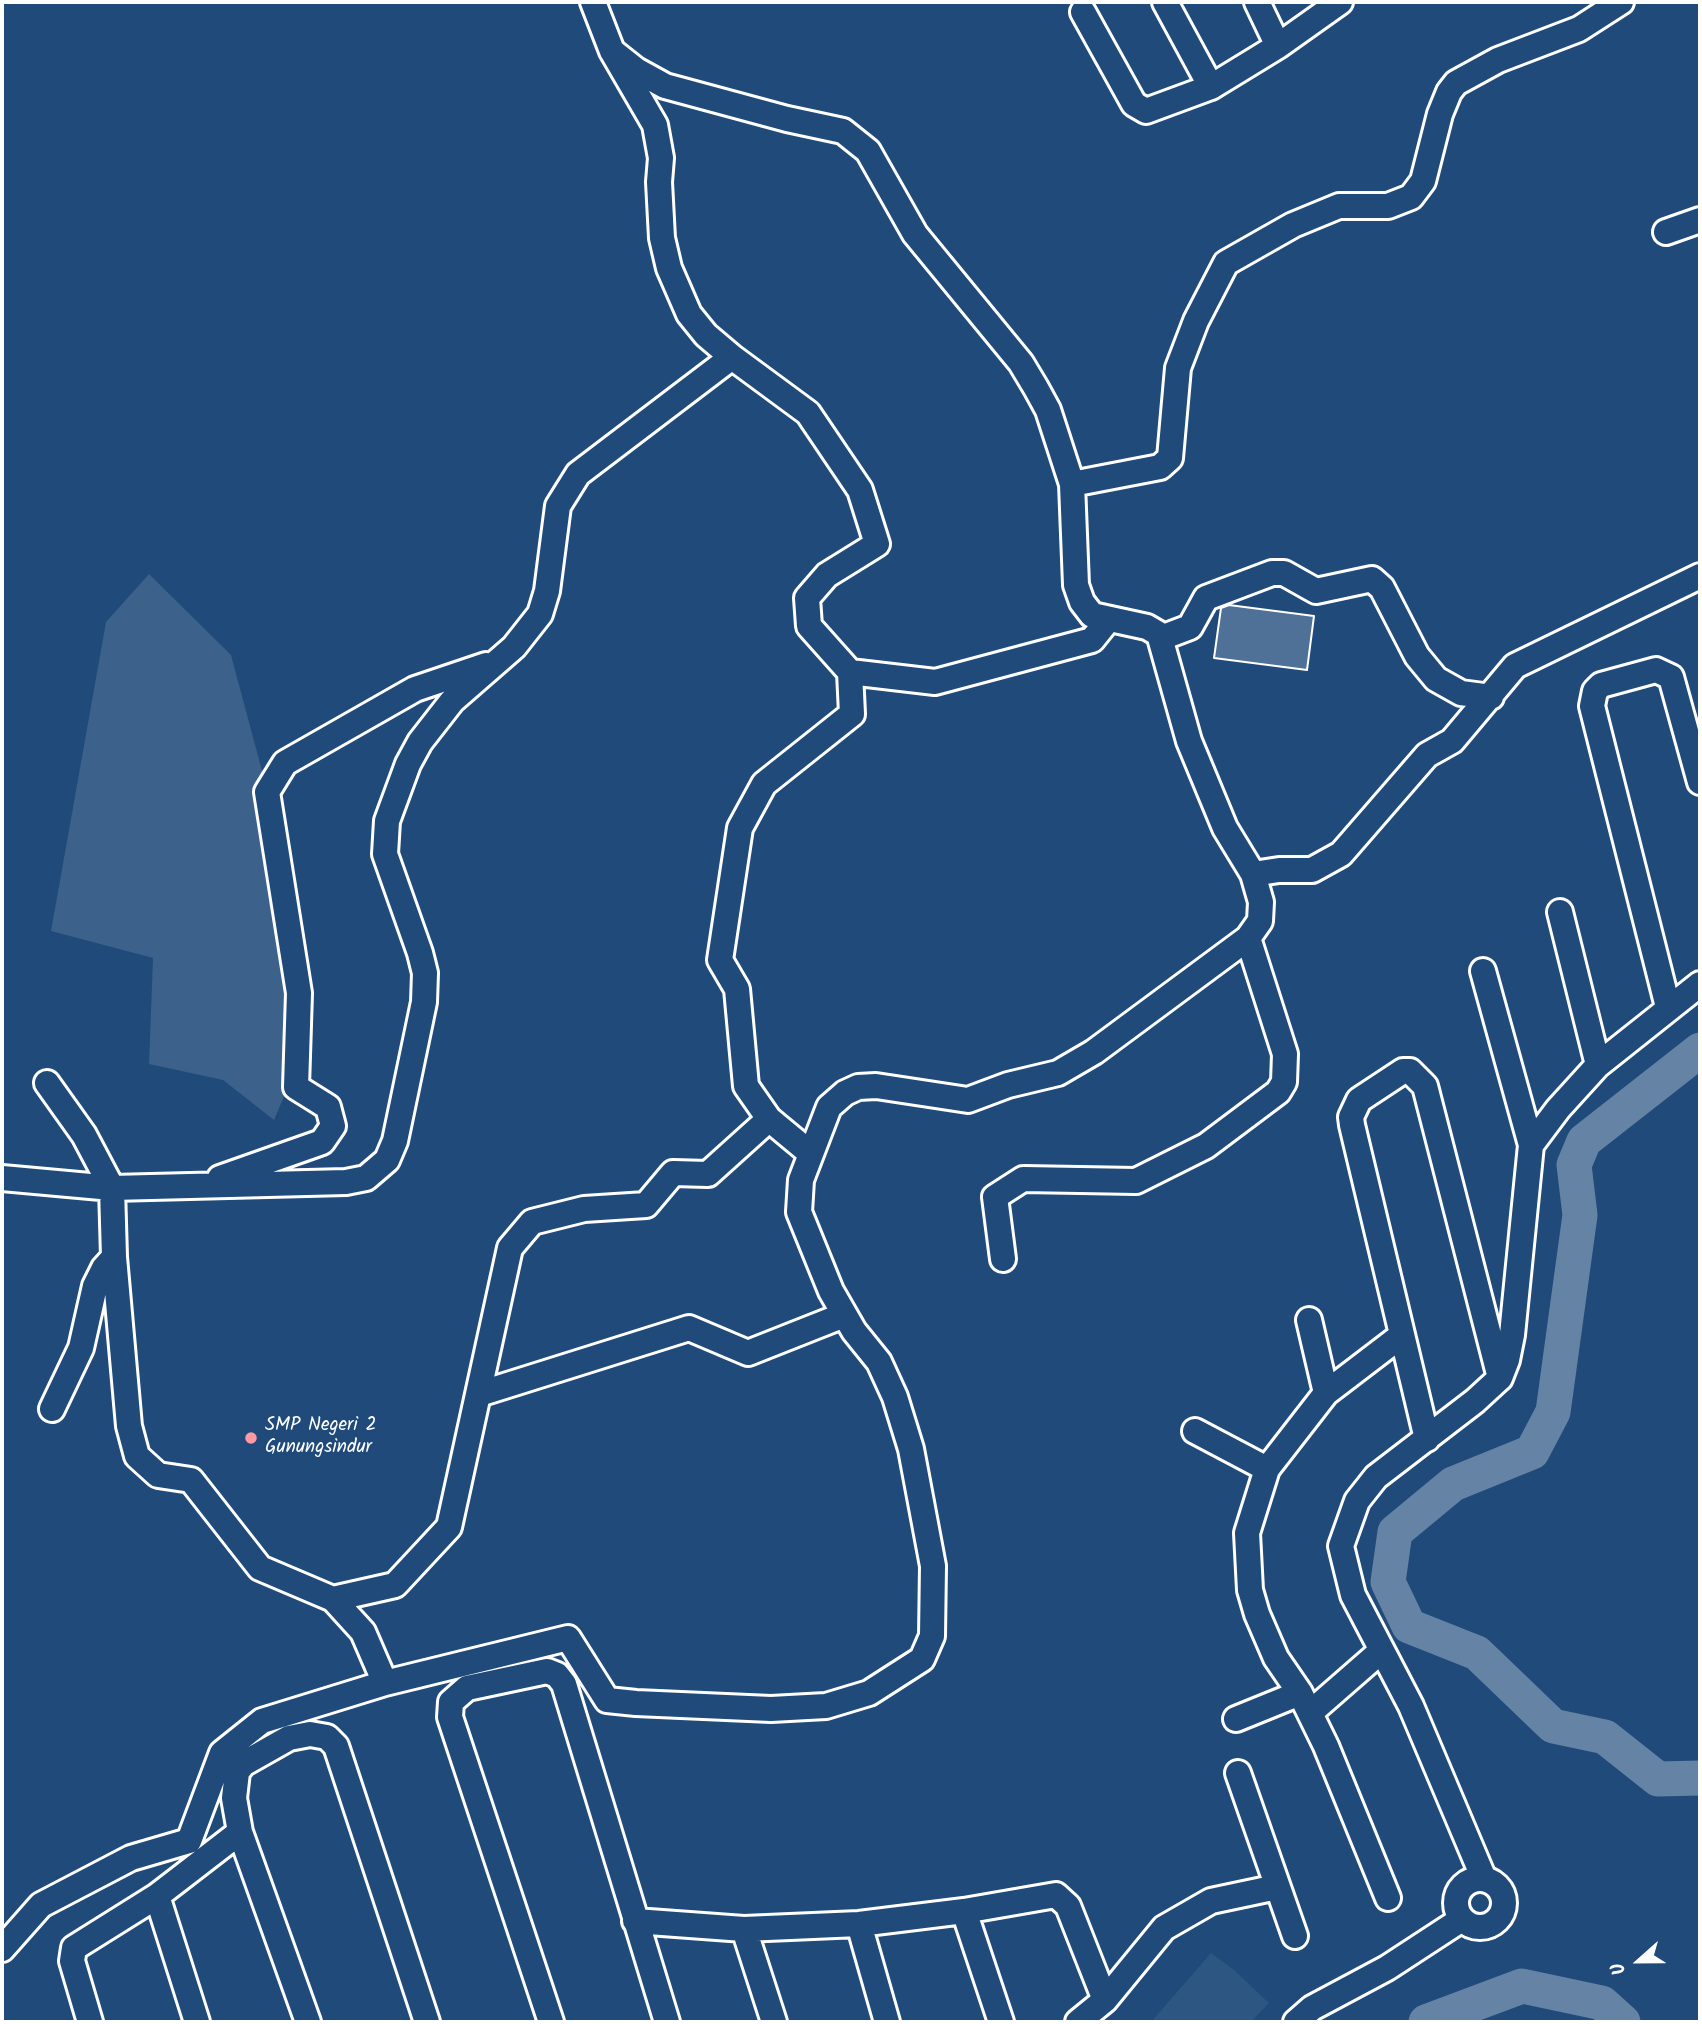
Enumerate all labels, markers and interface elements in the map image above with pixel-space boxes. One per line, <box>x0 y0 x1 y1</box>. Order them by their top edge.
place label: SMP Negeri 2 Gunungsindur <box>265 1416 376 1460</box>
marker: SMP Negeri 2 Gunungsindur <box>243 1430 259 1446</box>
north arrow <box>1604 1926 1674 1996</box>
text: U <box>1603 1958 1635 1979</box>

